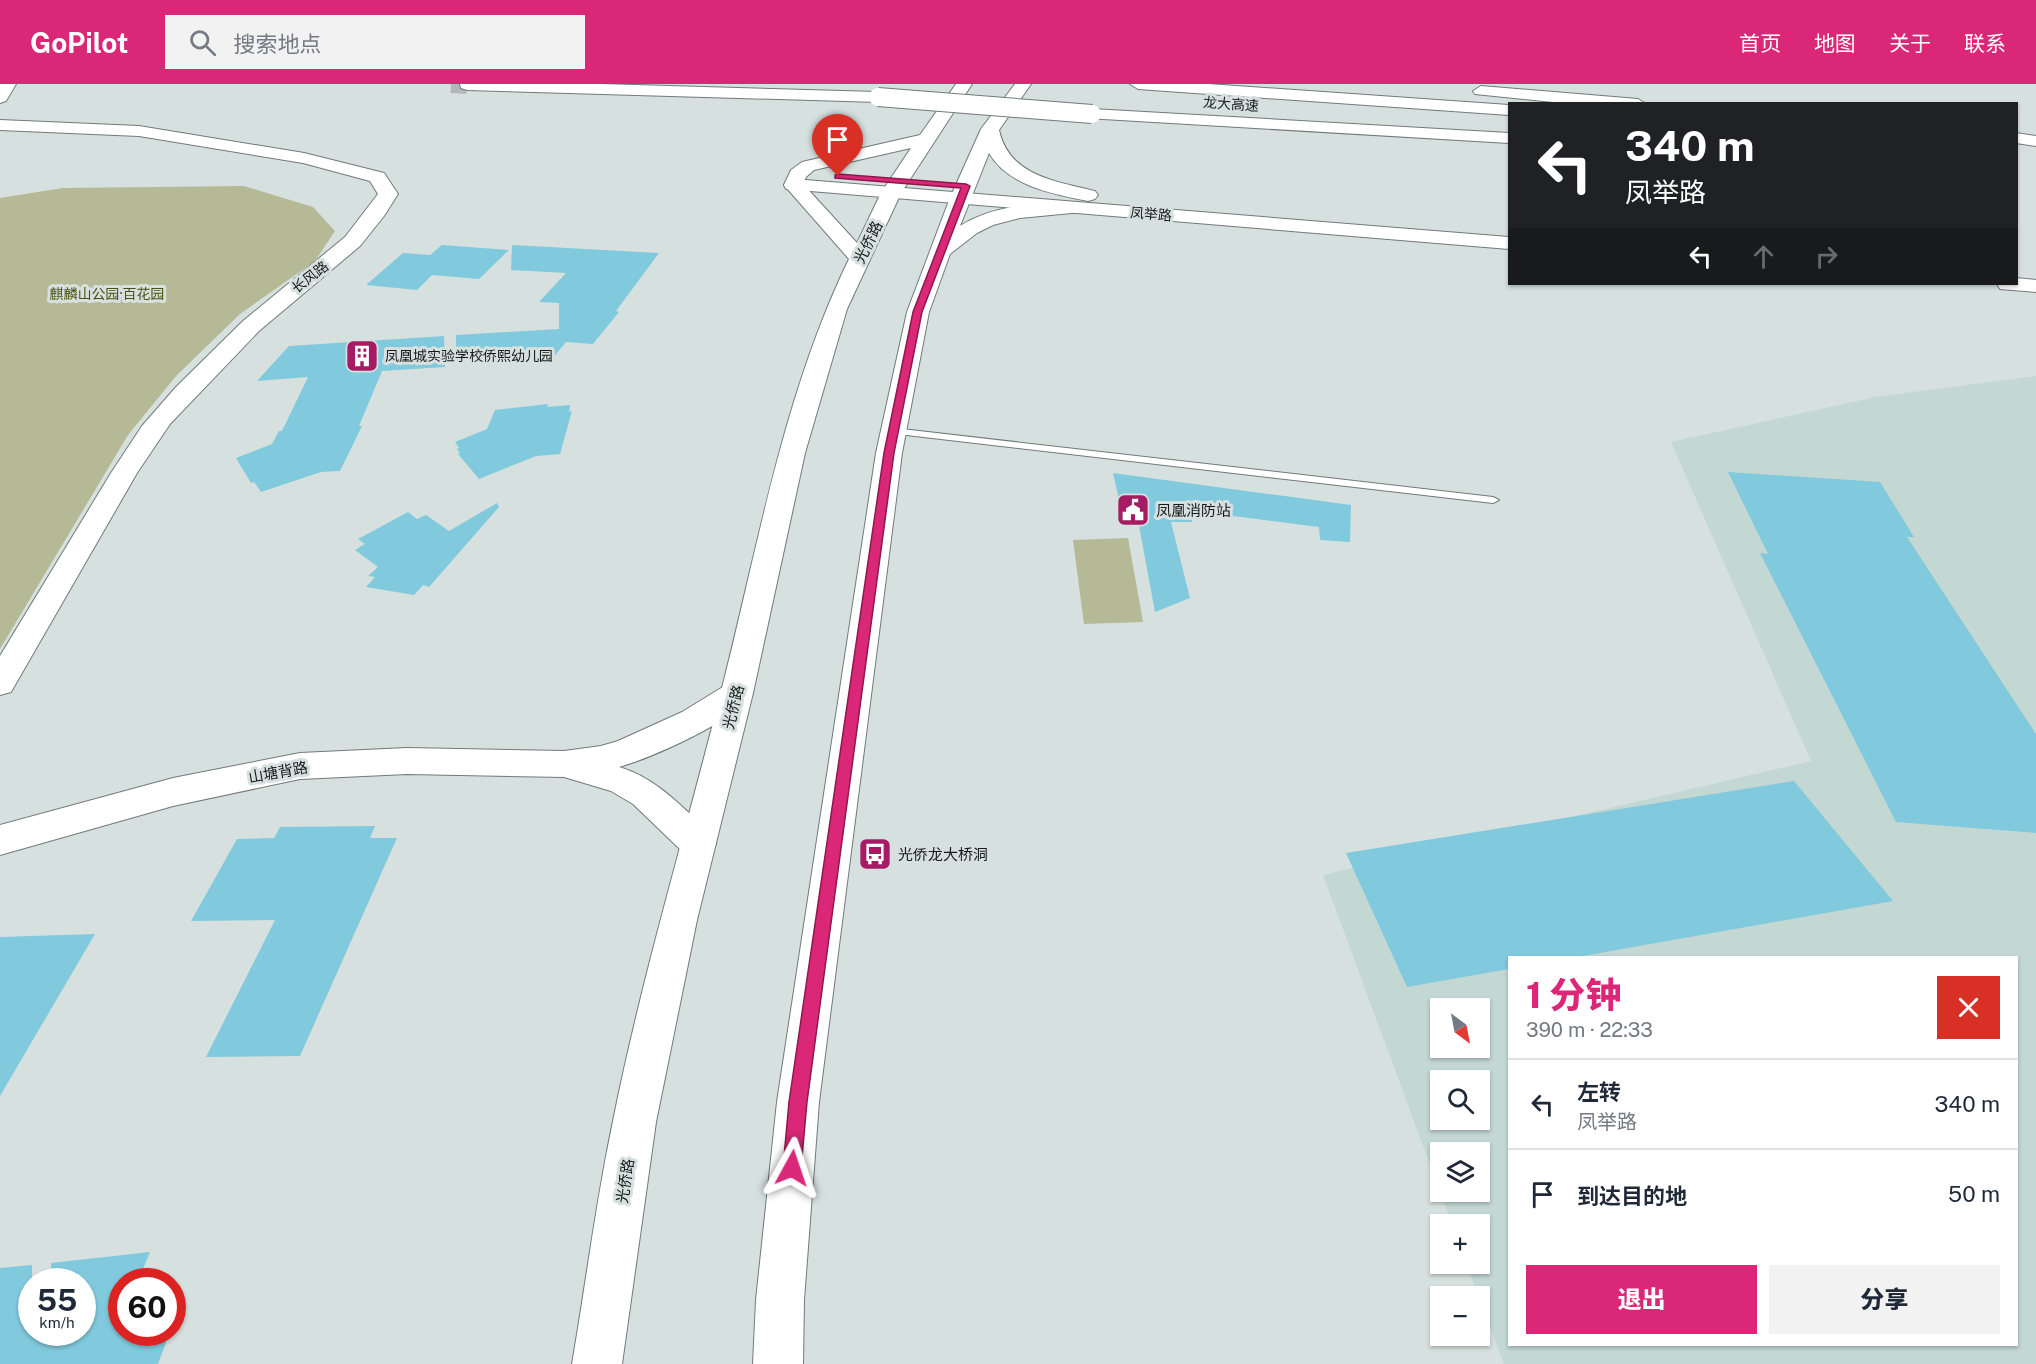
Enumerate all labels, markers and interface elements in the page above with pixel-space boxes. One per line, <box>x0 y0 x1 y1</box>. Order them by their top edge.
search box <box>165 15 585 69</box>
text: GoPilot <box>30 26 129 59</box>
icon: search <box>186 26 219 59</box>
text: 搜索地点 <box>234 31 322 57</box>
text: 首页 <box>1739 31 1781 56</box>
text: 地图 <box>1814 31 1856 56</box>
text: 关于 <box>1889 31 1931 56</box>
text: 联系 <box>1964 31 2006 56</box>
street label: 龙大高速 <box>1203 94 1259 114</box>
pin <box>812 114 863 176</box>
text: 340 m <box>1625 121 1755 170</box>
icon: arrive <box>821 123 854 156</box>
icon: left <box>1526 126 1604 204</box>
text: 凤举路 <box>1625 176 1706 208</box>
street label: 凤举路 <box>1129 204 1173 224</box>
street label: 光侨路 <box>850 218 886 266</box>
icon: left <box>1684 240 1717 273</box>
icon: ahead <box>1747 240 1780 273</box>
icon: right <box>1810 240 1843 273</box>
street label: 长风路 <box>289 258 331 296</box>
park label: 麒麟山公园·百花园 <box>49 286 165 302</box>
building icon: 凤凰城实验学校侨熙幼儿园 <box>344 338 380 374</box>
place label: 凤凰城实验学校侨熙幼儿园 <box>385 348 553 364</box>
public building icon: 凤凰消防站 <box>1115 492 1151 528</box>
place label: 凤凰消防站 <box>1156 502 1231 519</box>
street label: 光侨路 <box>719 683 747 731</box>
street label: 山塘背路 <box>247 758 309 786</box>
bus stop icon: 光侨龙大桥洞 <box>857 836 893 872</box>
place label: 光侨龙大桥洞 <box>898 846 988 863</box>
text: 1 分钟 <box>1526 974 1622 1016</box>
button: close <box>1937 976 2000 1039</box>
north arrow <box>1430 998 1490 1058</box>
map controls <box>1430 998 1490 1346</box>
text: 390 m · 22:33 <box>1526 1018 1653 1042</box>
button: search <box>1430 1070 1490 1130</box>
text: 左转 <box>1577 1079 1621 1105</box>
icon: left <box>1526 1088 1559 1121</box>
text: 340 m <box>1935 1091 2000 1117</box>
text: 凤举路 <box>1577 1110 1637 1134</box>
position arrow <box>760 1136 824 1200</box>
button: layers <box>1430 1142 1490 1202</box>
street label: 光侨路 <box>613 1157 637 1205</box>
icon: arrive <box>1526 1178 1559 1211</box>
text: 50 m <box>1948 1181 2000 1207</box>
text: 到达目的地 <box>1577 1183 1687 1209</box>
button: + <box>1430 1214 1490 1274</box>
button: 退出 <box>1526 1265 1757 1334</box>
button: 分享 <box>1769 1265 2000 1334</box>
speed limit sign: 60 <box>108 1268 186 1346</box>
text: 55 <box>37 1282 77 1318</box>
button: − <box>1430 1286 1490 1346</box>
text: km/h <box>39 1314 75 1331</box>

